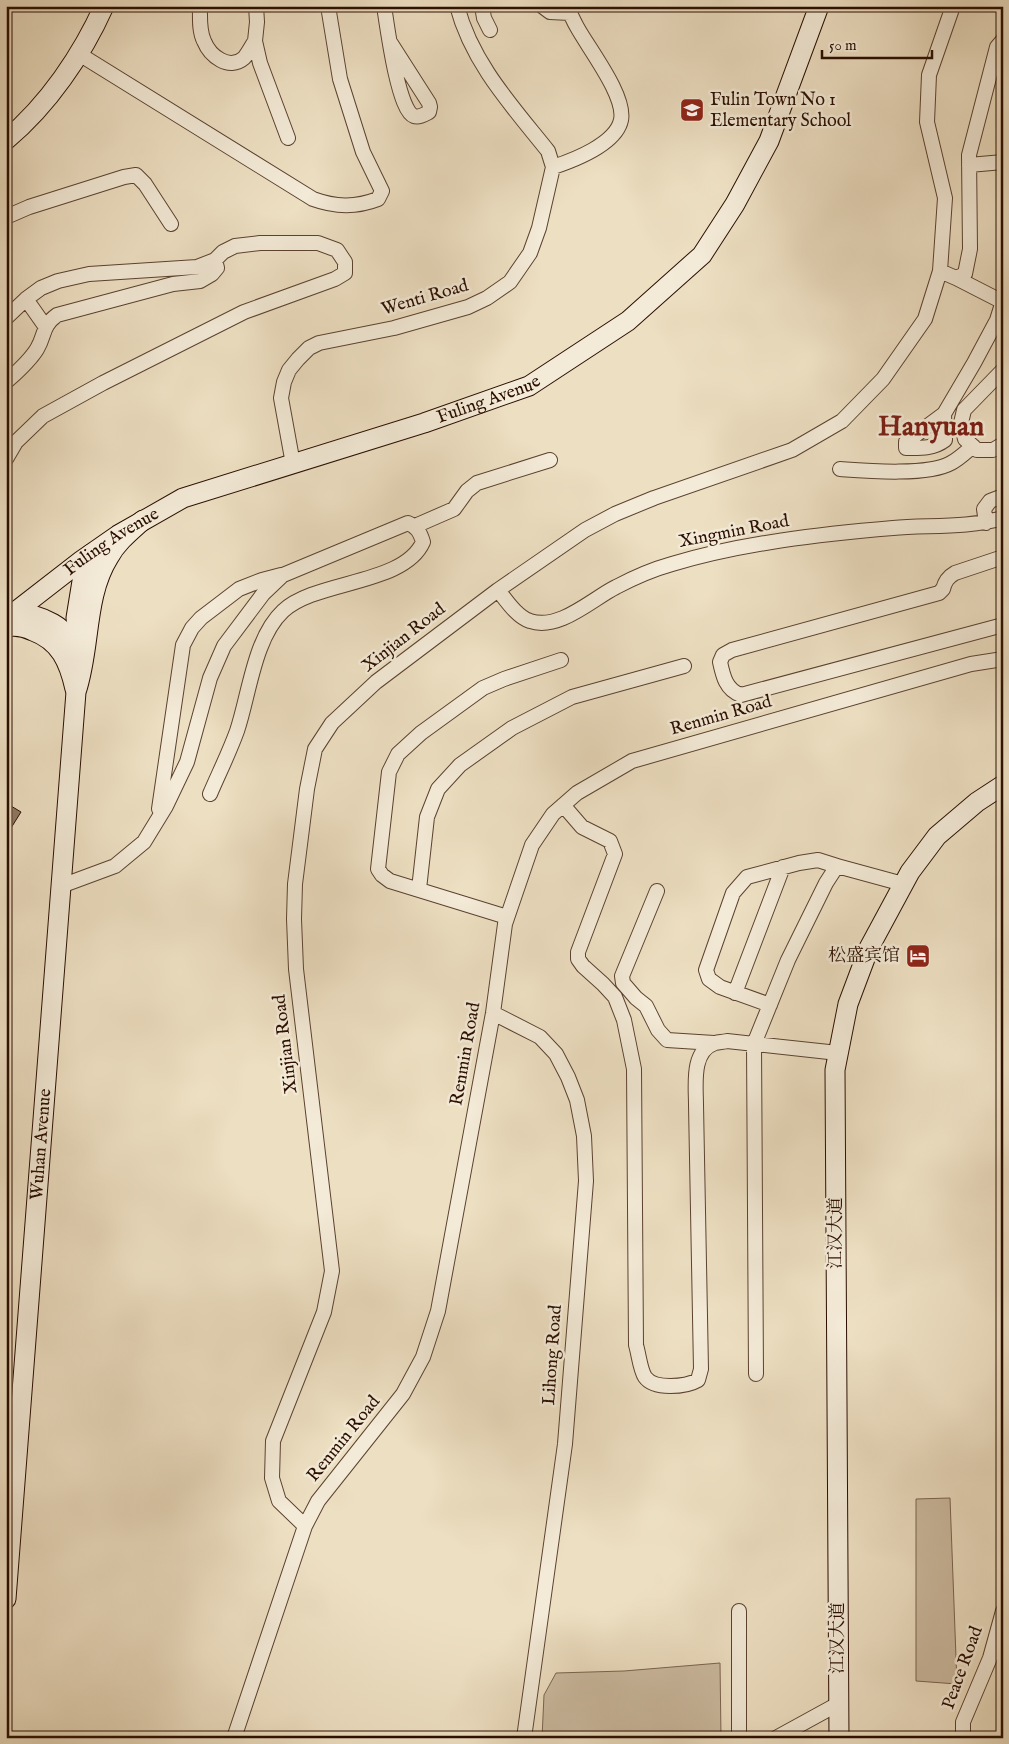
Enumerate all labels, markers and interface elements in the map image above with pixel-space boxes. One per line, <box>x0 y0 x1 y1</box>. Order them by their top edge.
scale bar <box>822 28 932 60</box>
text: 50 m <box>829 36 857 55</box>
place label: Fulin Town No 1 Elementary School <box>710 89 851 133</box>
school or university icon: Fulin Town No 1 Elementary School <box>679 97 705 123</box>
street label: Wenti Road <box>379 274 472 321</box>
street label: Fuling Avenue <box>434 370 545 429</box>
district label: Hanyuan <box>878 410 984 445</box>
street label: Fuling Avenue <box>59 503 163 581</box>
street label: Xingmin Road <box>677 510 791 554</box>
street label: Xinjian Road <box>358 598 451 678</box>
street label: Renmin Road <box>668 690 775 741</box>
hotel icon: 松盛宾馆 <box>905 943 931 969</box>
place label: 松盛宾馆 <box>828 945 900 968</box>
street label: Xinjian Road <box>268 993 304 1095</box>
street label: Renmin Road <box>446 1000 486 1107</box>
street label: Wuhan Avenue <box>25 1088 57 1201</box>
street label: 江汉大道 <box>825 1197 848 1269</box>
street label: Lihong Road <box>538 1304 568 1406</box>
street label: Renmin Road <box>302 1391 386 1487</box>
street label: 江汉大道 <box>827 1602 850 1674</box>
street label: Peace Road <box>937 1623 989 1713</box>

